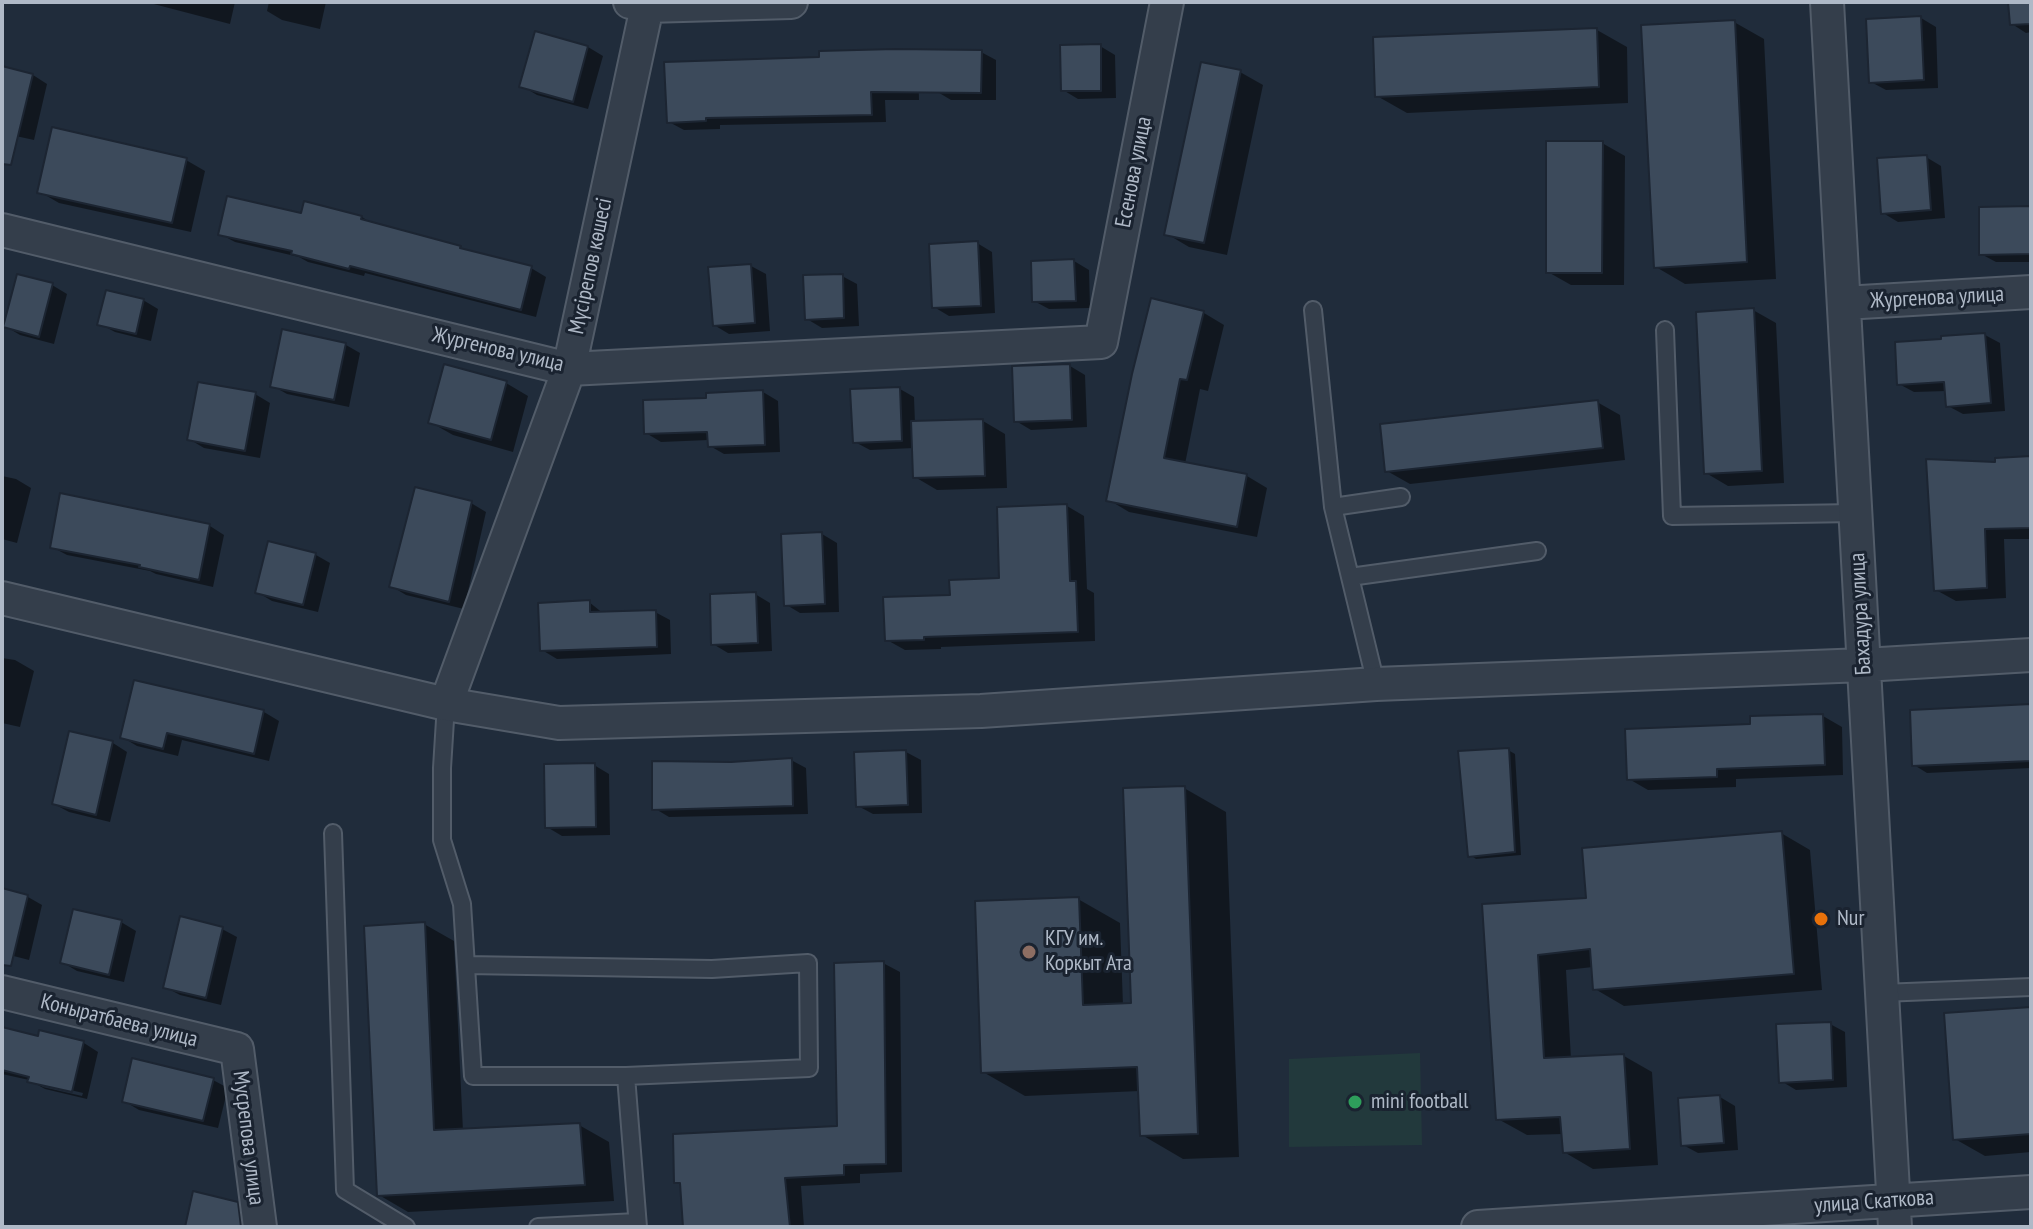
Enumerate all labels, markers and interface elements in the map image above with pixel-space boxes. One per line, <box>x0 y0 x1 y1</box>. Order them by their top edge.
street label: Есенова улица <box>1110 114 1158 230</box>
street label: Мүсірепов көшесі <box>564 195 618 337</box>
street label: Жургенова улица <box>1869 281 2005 315</box>
street label: Жургенова улица <box>430 322 566 378</box>
street label: Бахадура улица <box>1845 552 1877 676</box>
place label: Nur <box>1837 906 1864 932</box>
marker: Nur <box>1812 910 1830 928</box>
place label: КГУ им. Коркыт Ата <box>1045 926 1132 978</box>
marker: КГУ им. Коркыт Ата <box>1020 943 1038 961</box>
street label: Коныратбаева улица <box>38 989 200 1053</box>
street label: Мусрепова улица <box>227 1069 269 1207</box>
place label: mini football <box>1371 1089 1468 1115</box>
marker: mini football <box>1346 1093 1364 1111</box>
street label: улица Скаткова <box>1813 1185 1935 1219</box>

